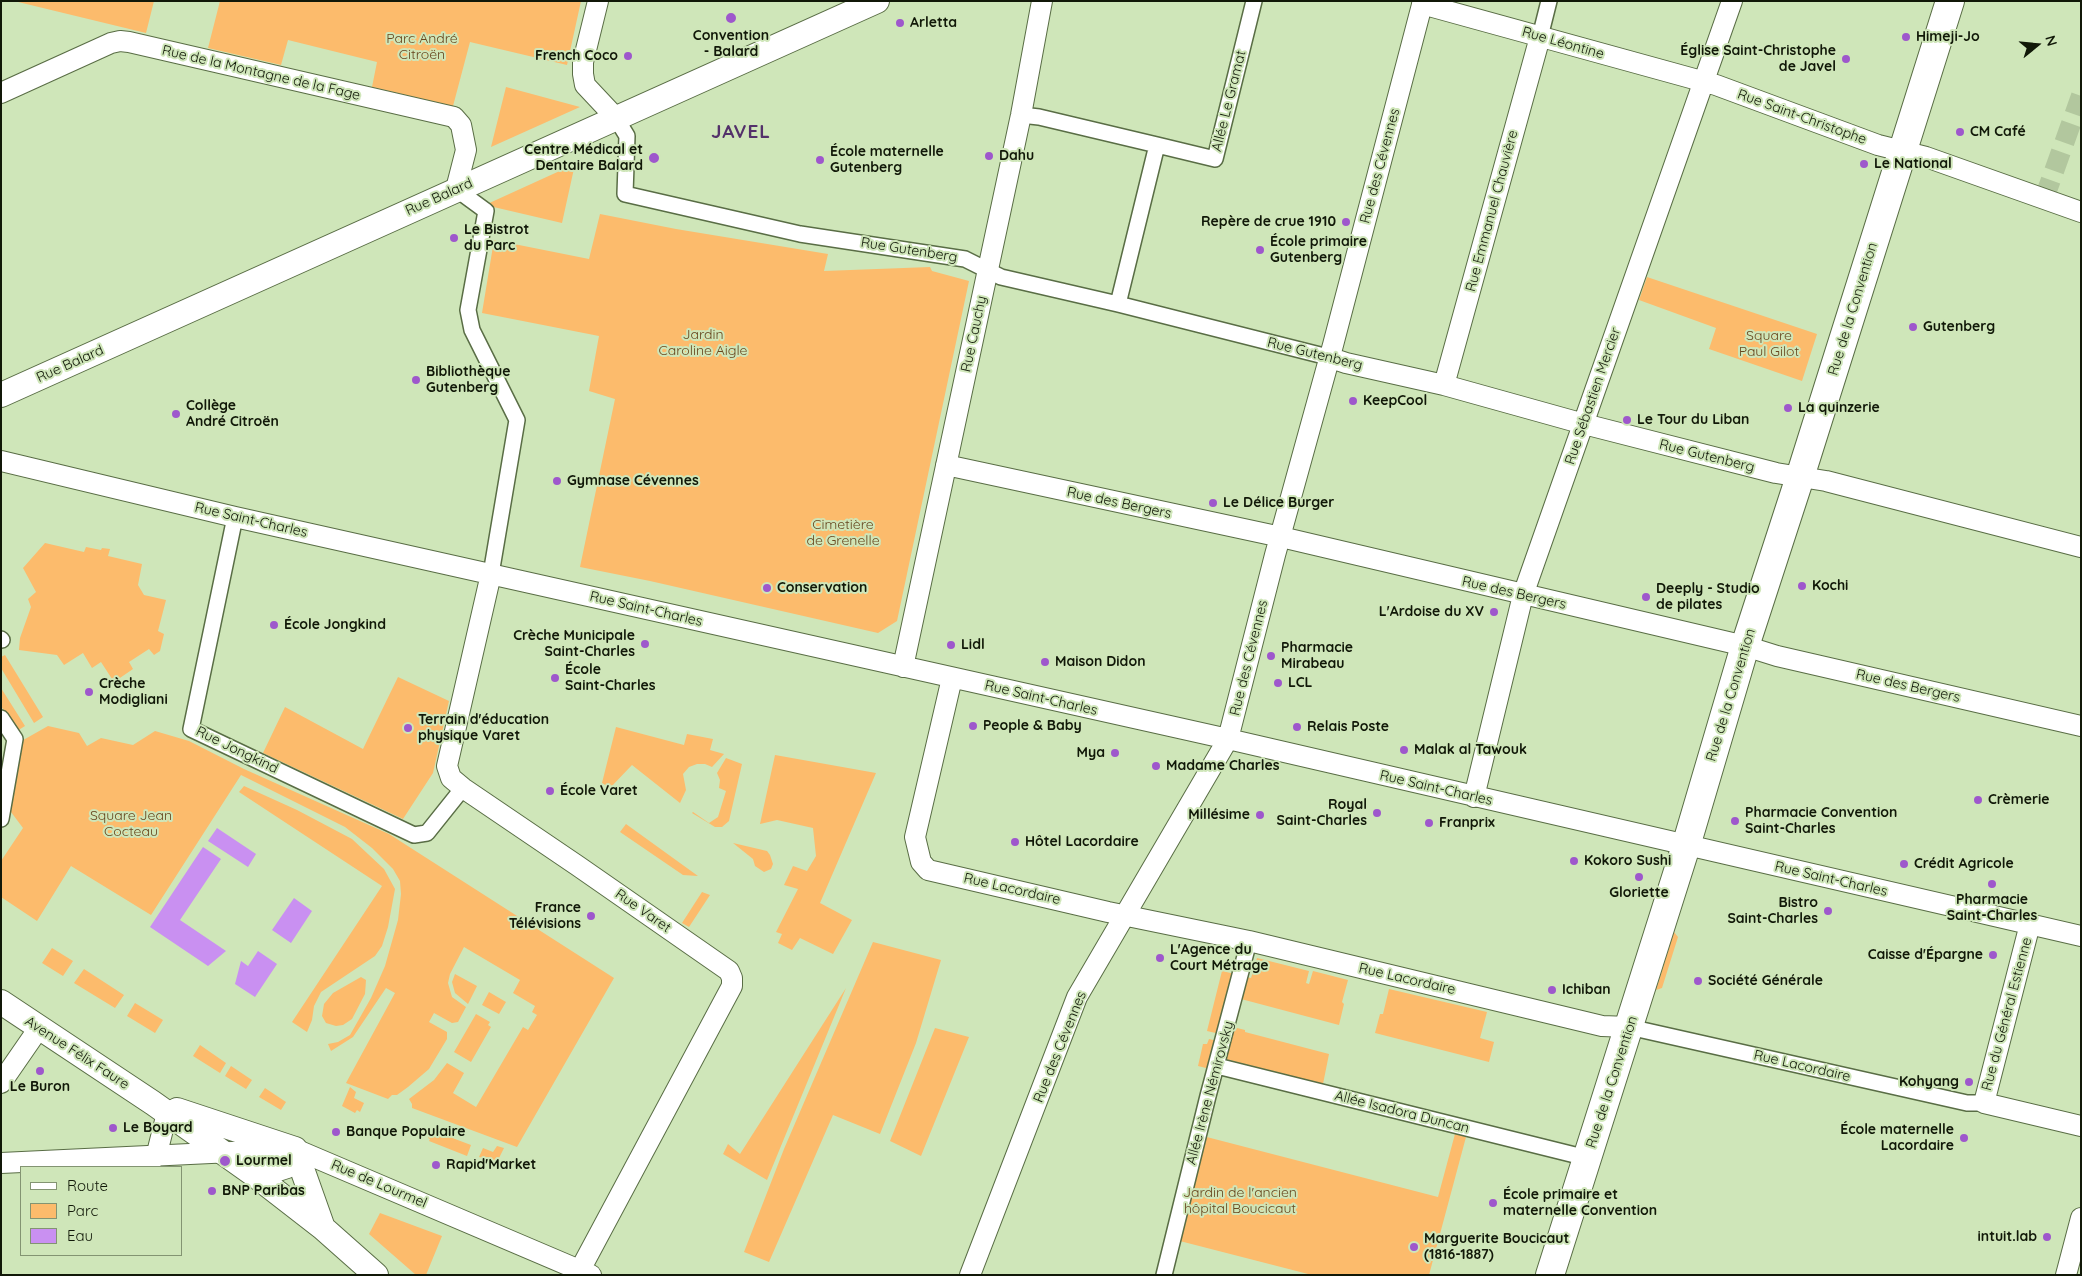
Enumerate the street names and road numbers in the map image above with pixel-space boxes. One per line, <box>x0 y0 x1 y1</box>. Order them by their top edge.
street label: Rue Léontine <box>1520 23 1606 63</box>
street label: Rue de la Montagne de la Fage <box>160 42 362 104</box>
street label: Allée Le Gramat <box>1208 49 1250 153</box>
street label: Rue Saint-Christophe <box>1735 86 1869 148</box>
street label: Rue des Cévennes <box>1357 107 1403 225</box>
street label: Rue Emmanuel Chauvière <box>1462 128 1522 294</box>
street label: Rue Balard <box>403 175 475 219</box>
street label: Rue Gutenberg <box>859 234 959 266</box>
street label: Rue de la Convention <box>1825 241 1881 377</box>
street label: Rue Cauchy <box>958 294 990 374</box>
street label: Rue Sébastien Mercier <box>1562 325 1624 467</box>
street label: Rue Gutenberg <box>1266 334 1364 374</box>
street label: Rue Balard <box>34 342 106 386</box>
street label: Rue Gutenberg <box>1658 436 1756 476</box>
street label: Rue des Bergers <box>1065 484 1173 522</box>
street label: Rue Saint-Charles <box>193 499 309 541</box>
street label: Rue des Bergers <box>1460 573 1568 613</box>
street label: Rue Saint-Charles <box>588 588 704 630</box>
street label: Rue des Cévennes <box>1227 598 1271 718</box>
street label: Rue de la Convention <box>1703 627 1759 763</box>
street label: Rue des Bergers <box>1854 666 1962 706</box>
street label: Rue Saint-Charles <box>983 677 1099 719</box>
street label: Rue Jongkind <box>193 723 281 777</box>
street label: Rue Saint-Charles <box>1378 767 1494 809</box>
street label: Rue Saint-Charles <box>1773 858 1889 900</box>
street label: Rue Lacordaire <box>962 870 1062 908</box>
street label: Rue Varet <box>612 886 674 936</box>
street label: Rue du Général Estienne <box>1978 935 2036 1093</box>
street label: Rue Lacordaire <box>1357 960 1457 998</box>
street label: Rue des Cévennes <box>1030 989 1090 1105</box>
street label: Avenue Félix Faure <box>22 1013 132 1093</box>
street label: Rue de la Convention <box>1583 1014 1641 1150</box>
street label: Allée Irène Némirovsky <box>1183 1019 1237 1167</box>
street label: Rue Lacordaire <box>1752 1047 1852 1085</box>
street label: Allée Isadora Duncan <box>1333 1087 1471 1137</box>
street label: Rue de Lourmel <box>329 1156 429 1212</box>

